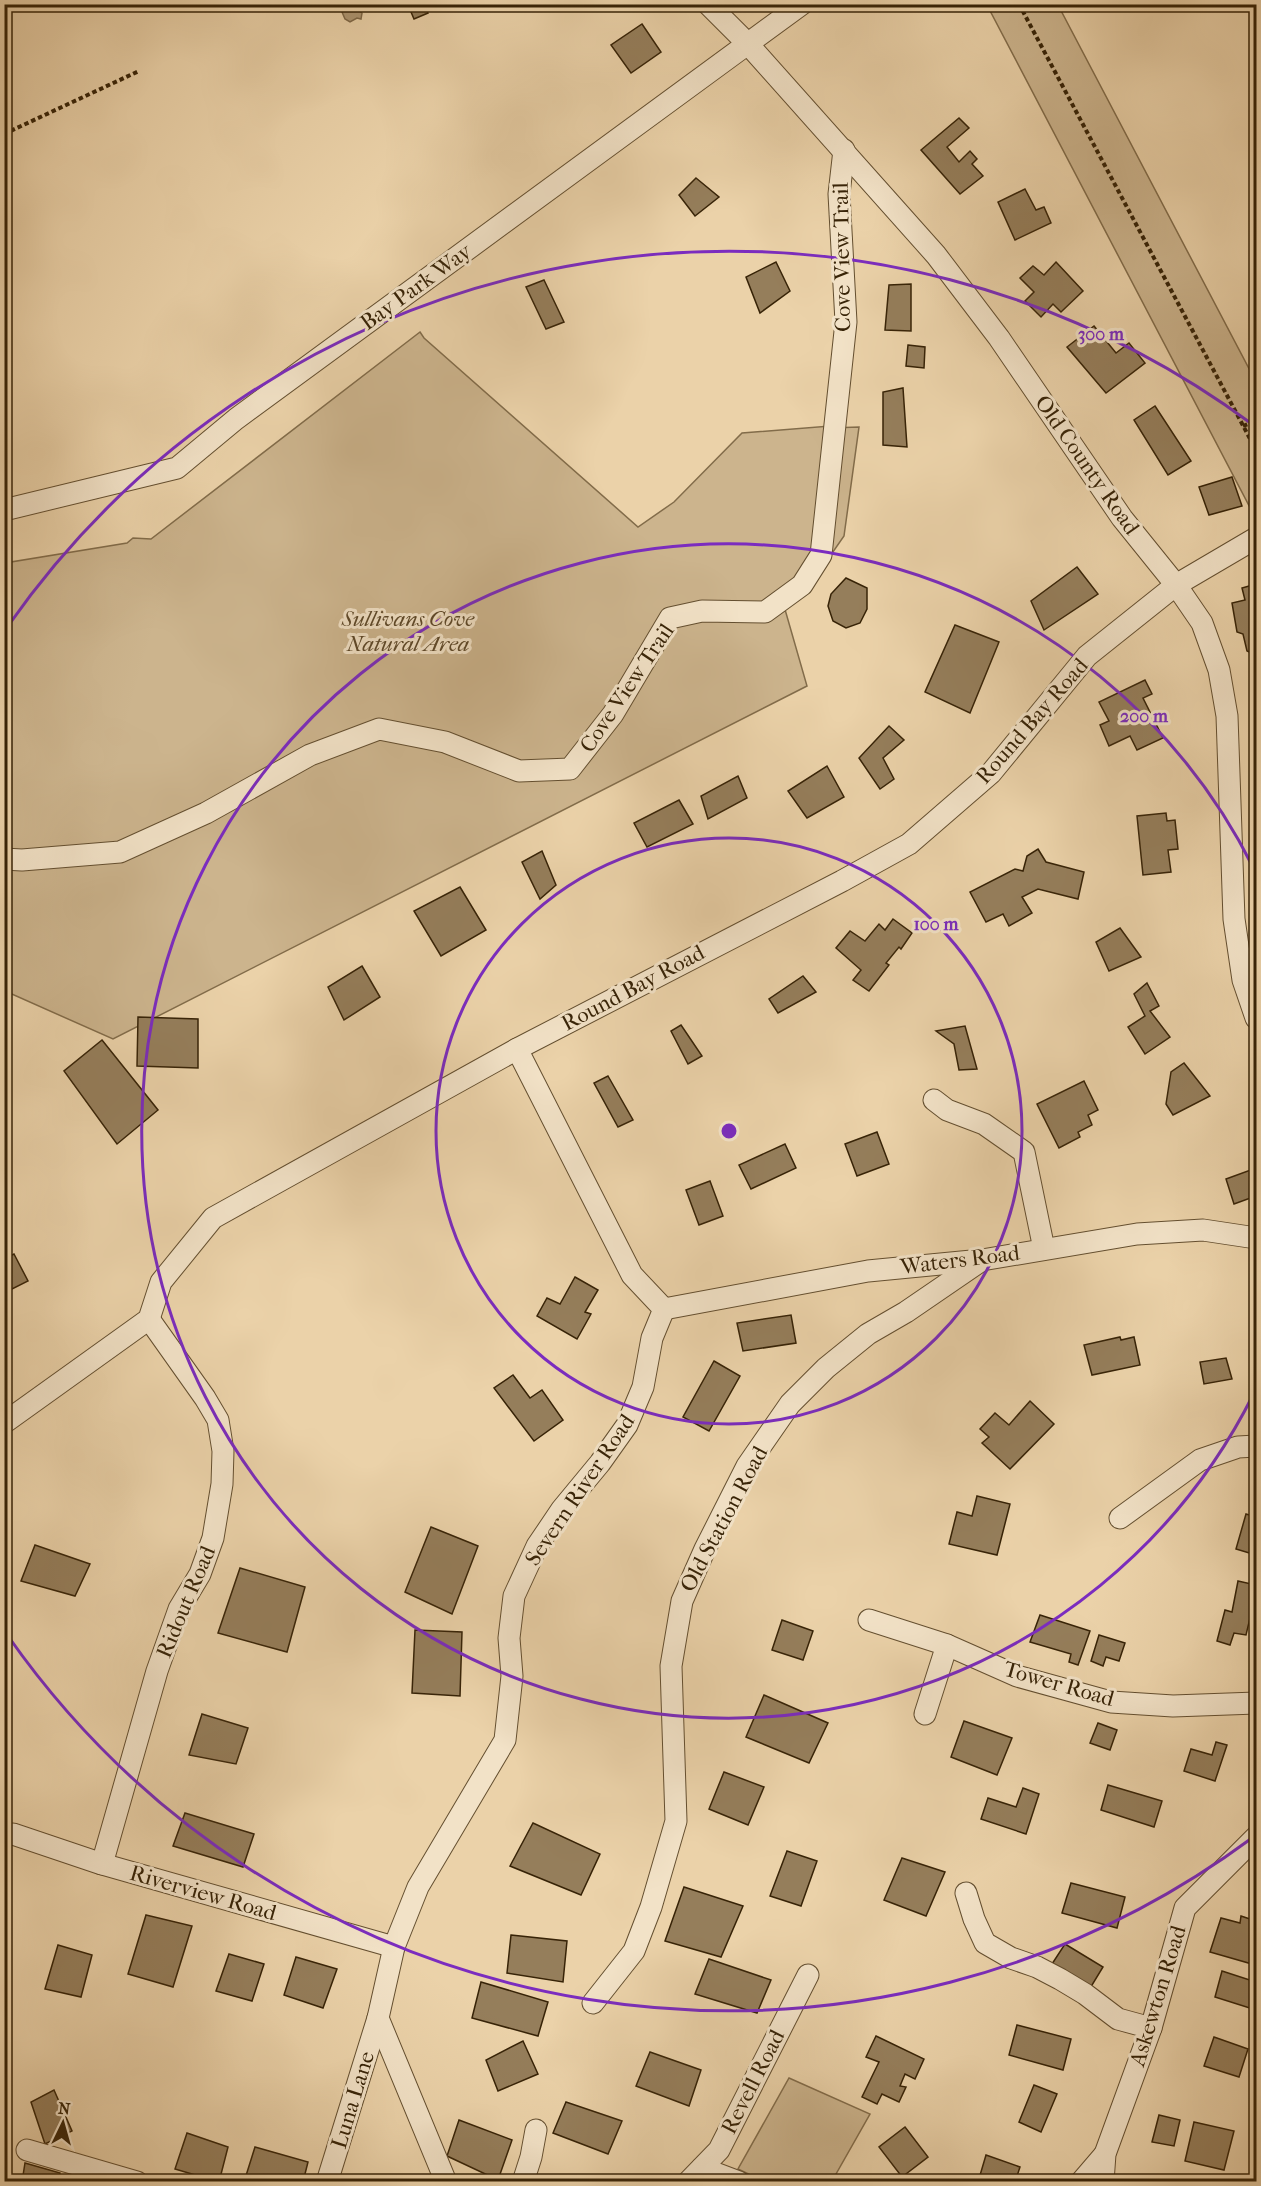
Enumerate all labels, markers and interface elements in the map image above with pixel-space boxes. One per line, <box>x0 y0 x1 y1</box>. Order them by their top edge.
street label: Cove View Trail <box>828 182 856 332</box>
street label: Bay Park Way <box>356 237 478 336</box>
text: 300 m <box>1078 324 1125 345</box>
street label: Old County Road <box>1029 390 1145 541</box>
park label: Sullivans Cove Natural Area <box>341 606 475 657</box>
street label: Cove View Trail <box>574 619 680 757</box>
street label: Round Bay Road <box>970 652 1094 789</box>
text: 200 m <box>1120 706 1169 727</box>
text: 100 m <box>913 914 960 935</box>
street label: Round Bay Road <box>557 939 710 1037</box>
centre of rings <box>719 1121 739 1141</box>
street label: Waters Road <box>898 1240 1022 1280</box>
street label: Severn River Road <box>520 1409 641 1571</box>
street label: Old Station Road <box>675 1441 774 1596</box>
street label: Ridout Road <box>151 1541 222 1662</box>
street label: Tower Road <box>1001 1656 1118 1712</box>
street label: Riverview Road <box>127 1860 280 1927</box>
street label: Askewton Road <box>1124 1922 1192 2070</box>
street label: Revell Road <box>716 2025 791 2139</box>
street label: Luna Lane <box>326 2048 380 2152</box>
north arrow <box>33 2093 93 2153</box>
text: N <box>57 2099 72 2119</box>

